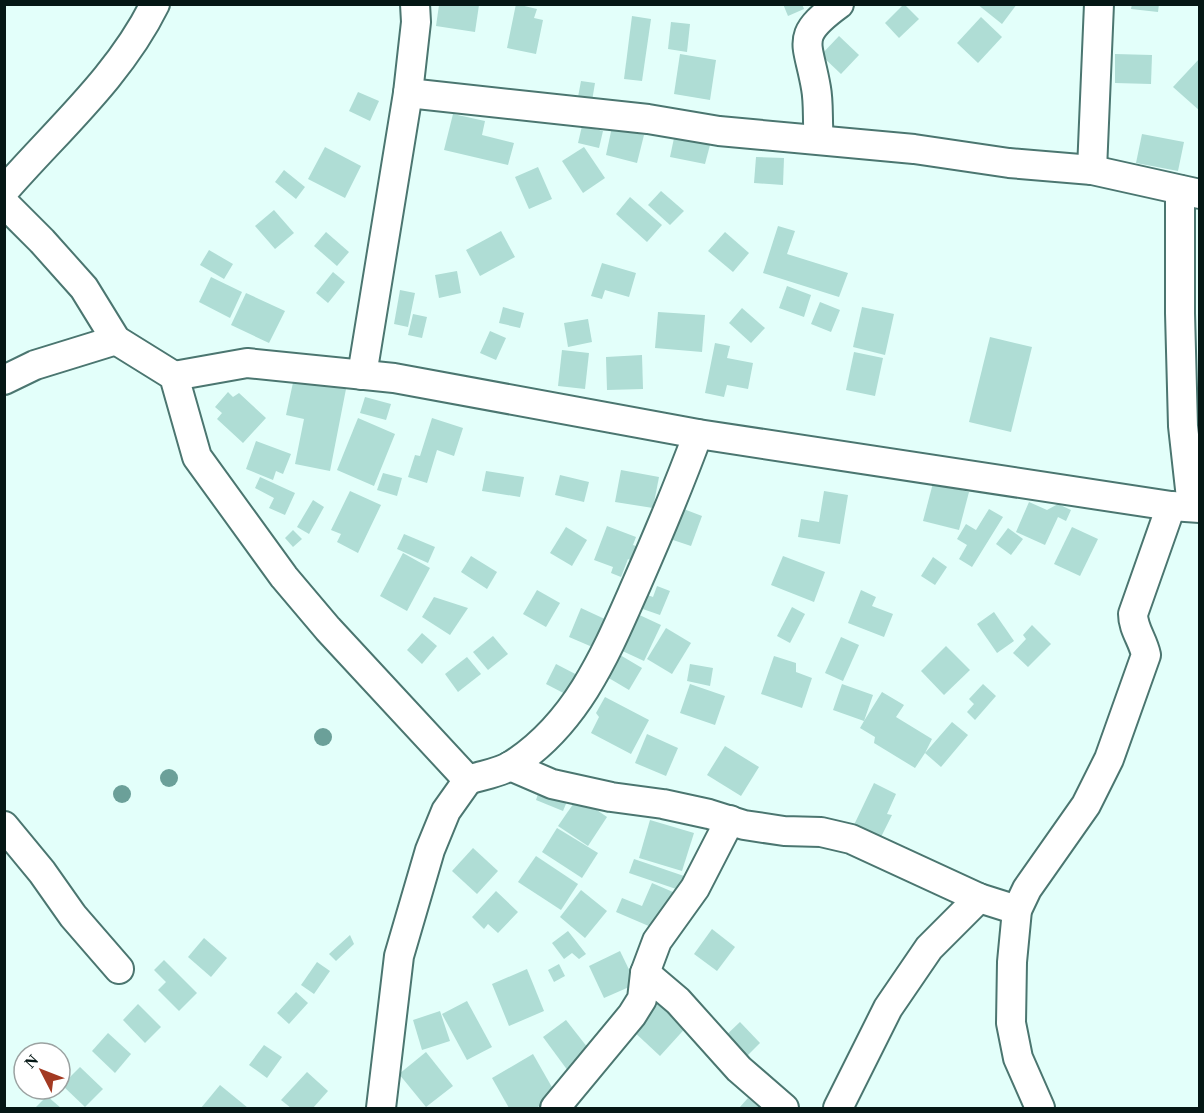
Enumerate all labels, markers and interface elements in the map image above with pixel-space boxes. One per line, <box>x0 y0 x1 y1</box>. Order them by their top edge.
north arrow <box>12 1041 72 1101</box>
text: N <box>21 1051 42 1071</box>

